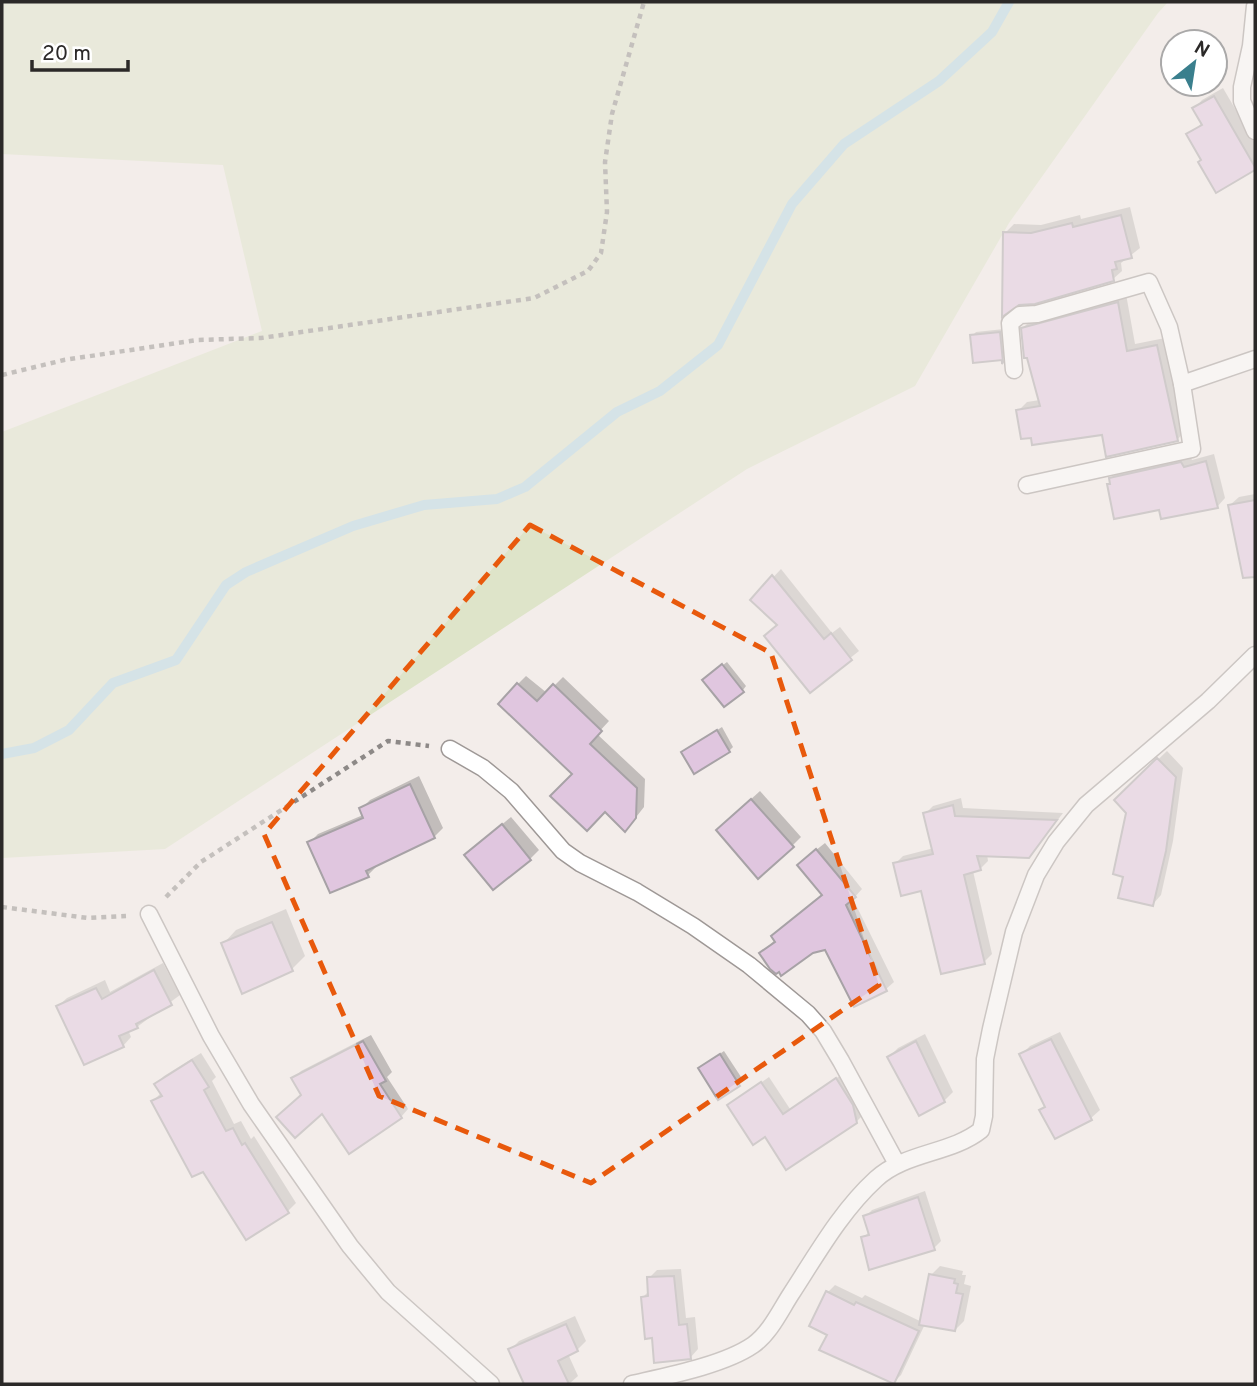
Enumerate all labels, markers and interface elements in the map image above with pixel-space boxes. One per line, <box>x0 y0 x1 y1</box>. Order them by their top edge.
scale bar <box>32 28 128 72</box>
north arrow <box>1159 28 1229 98</box>
text: N <box>1190 36 1213 64</box>
text: 20 m <box>42 41 91 68</box>

